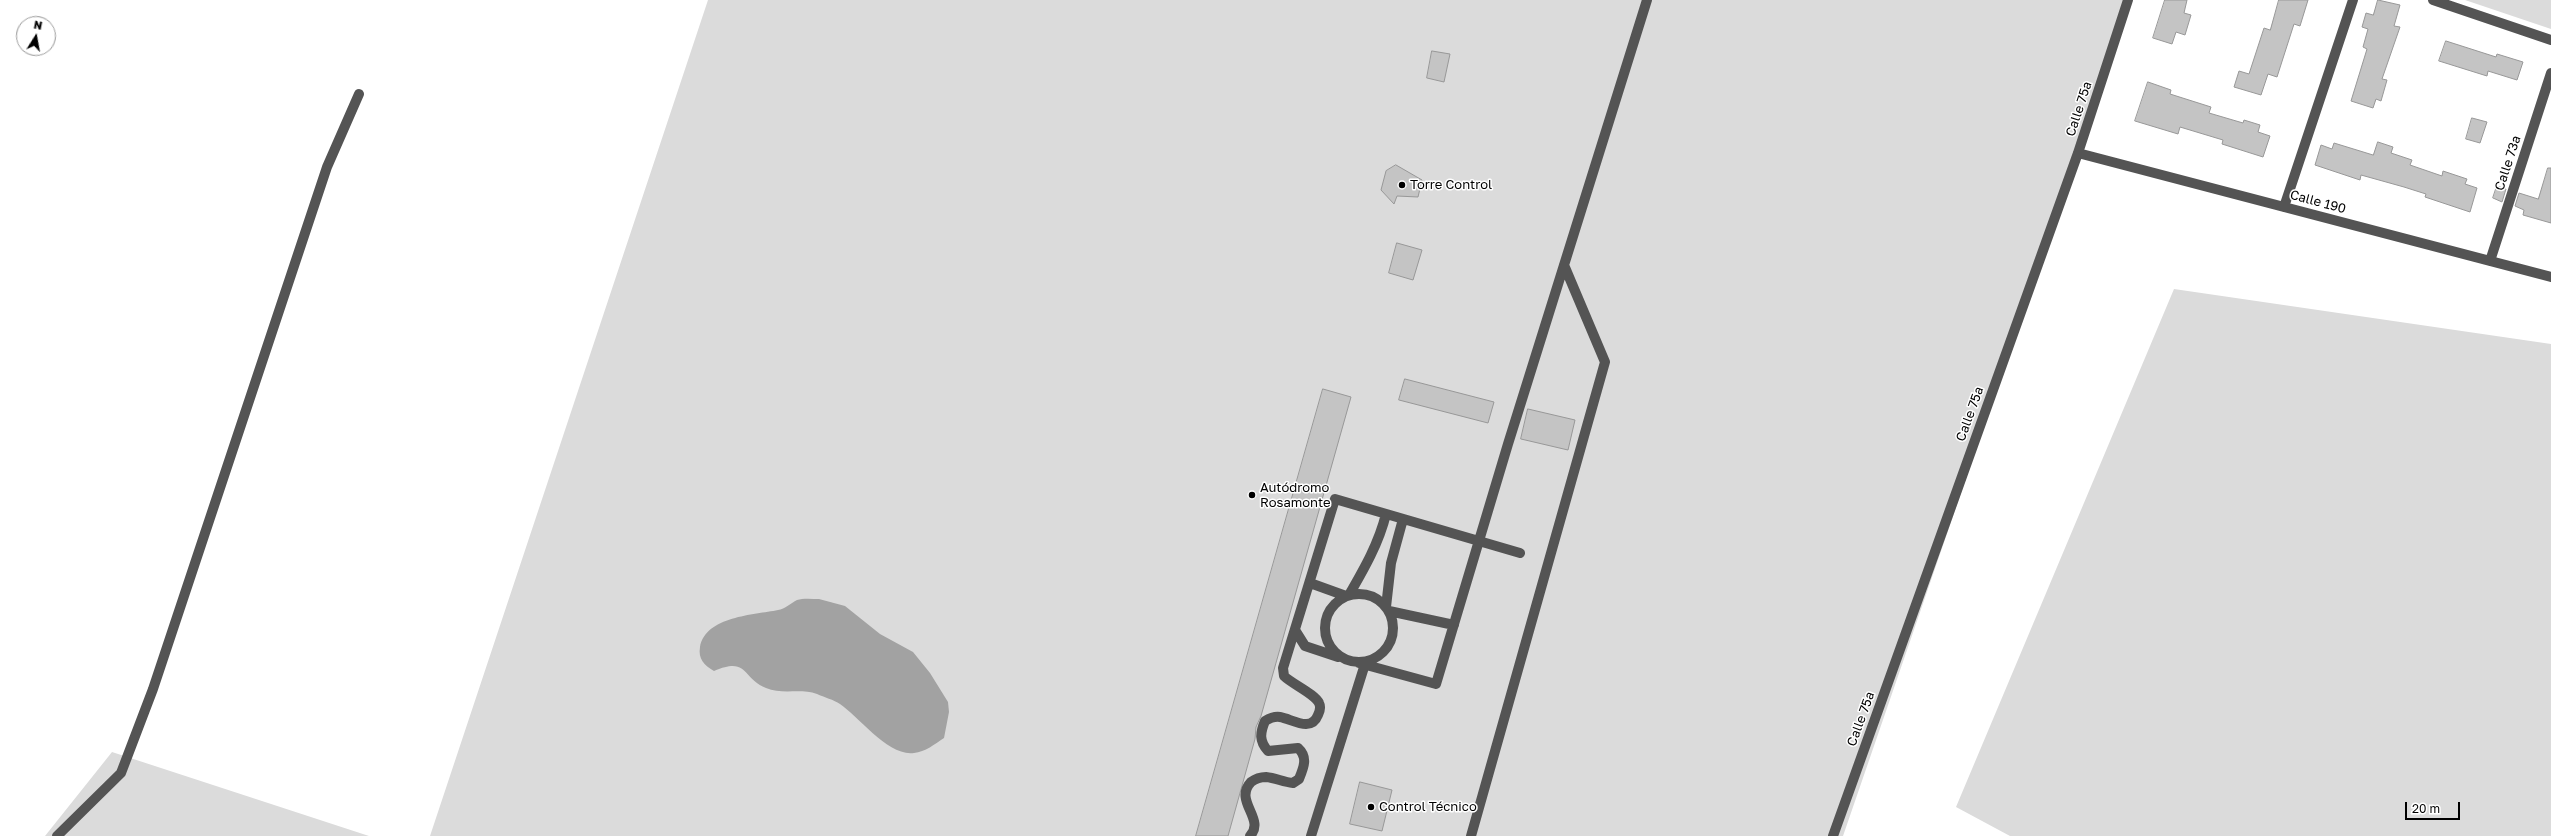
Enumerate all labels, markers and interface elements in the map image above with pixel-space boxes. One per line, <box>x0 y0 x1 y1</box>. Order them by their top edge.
north arrow <box>16 16 56 56</box>
text: N <box>33 18 44 32</box>
street label: Calle 75a <box>2063 80 2095 138</box>
street label: Calle 73a <box>2492 133 2524 193</box>
place label: Torre Control <box>1410 177 1492 193</box>
marker: Torre Control <box>1397 180 1407 190</box>
street label: Calle 190 <box>2288 187 2348 217</box>
street label: Calle 75a <box>1953 385 1987 443</box>
place label: Autódromo Rosamonte <box>1260 480 1331 511</box>
marker: Autódromo Rosamonte <box>1247 490 1257 500</box>
street label: Calle 75a <box>1844 690 1878 748</box>
scale bar <box>2407 794 2462 820</box>
place label: Control Técnico <box>1379 799 1477 815</box>
text: 20 m <box>2412 801 2440 816</box>
marker: Control Técnico <box>1366 802 1376 812</box>

